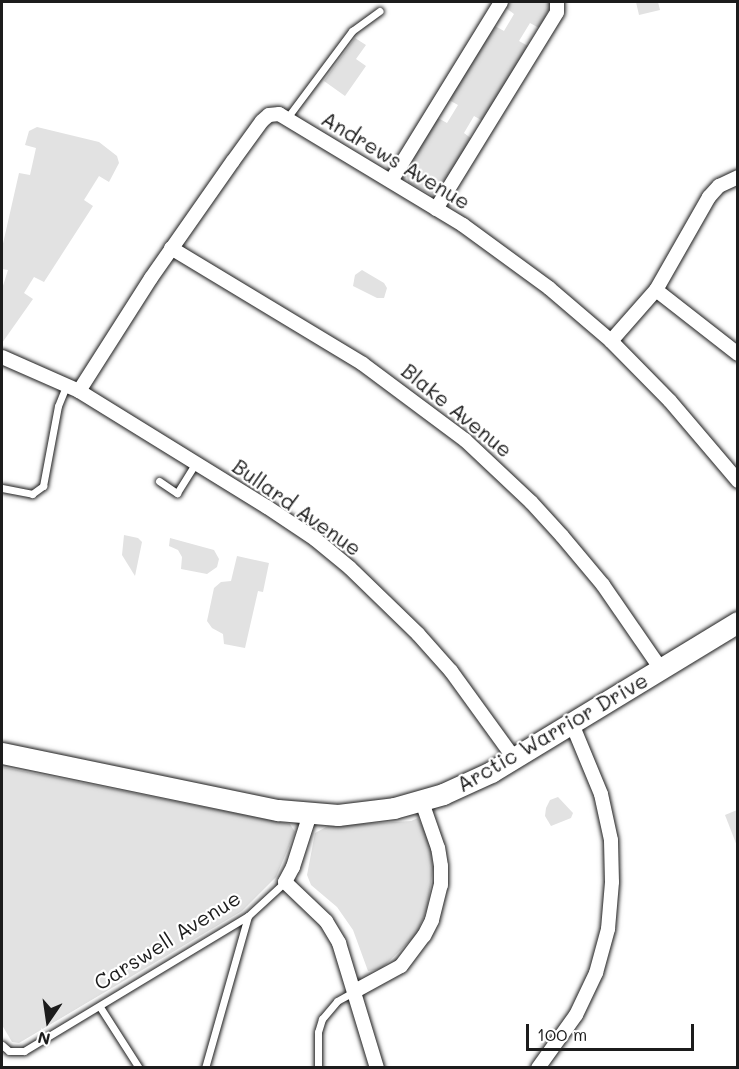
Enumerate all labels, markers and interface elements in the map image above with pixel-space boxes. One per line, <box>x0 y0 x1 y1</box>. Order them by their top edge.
street label: Andrews Avenue <box>317 106 475 214</box>
street label: Blake Avenue <box>397 358 517 462</box>
street label: Bullard Avenue <box>228 453 366 561</box>
street label: Arctic Warrior Drive <box>452 667 652 797</box>
street label: Carswell Avenue <box>89 885 245 995</box>
north arrow <box>18 991 78 1051</box>
scale bar <box>529 1012 697 1050</box>
text: 100 m <box>537 1022 587 1046</box>
text: N <box>36 1027 52 1051</box>

